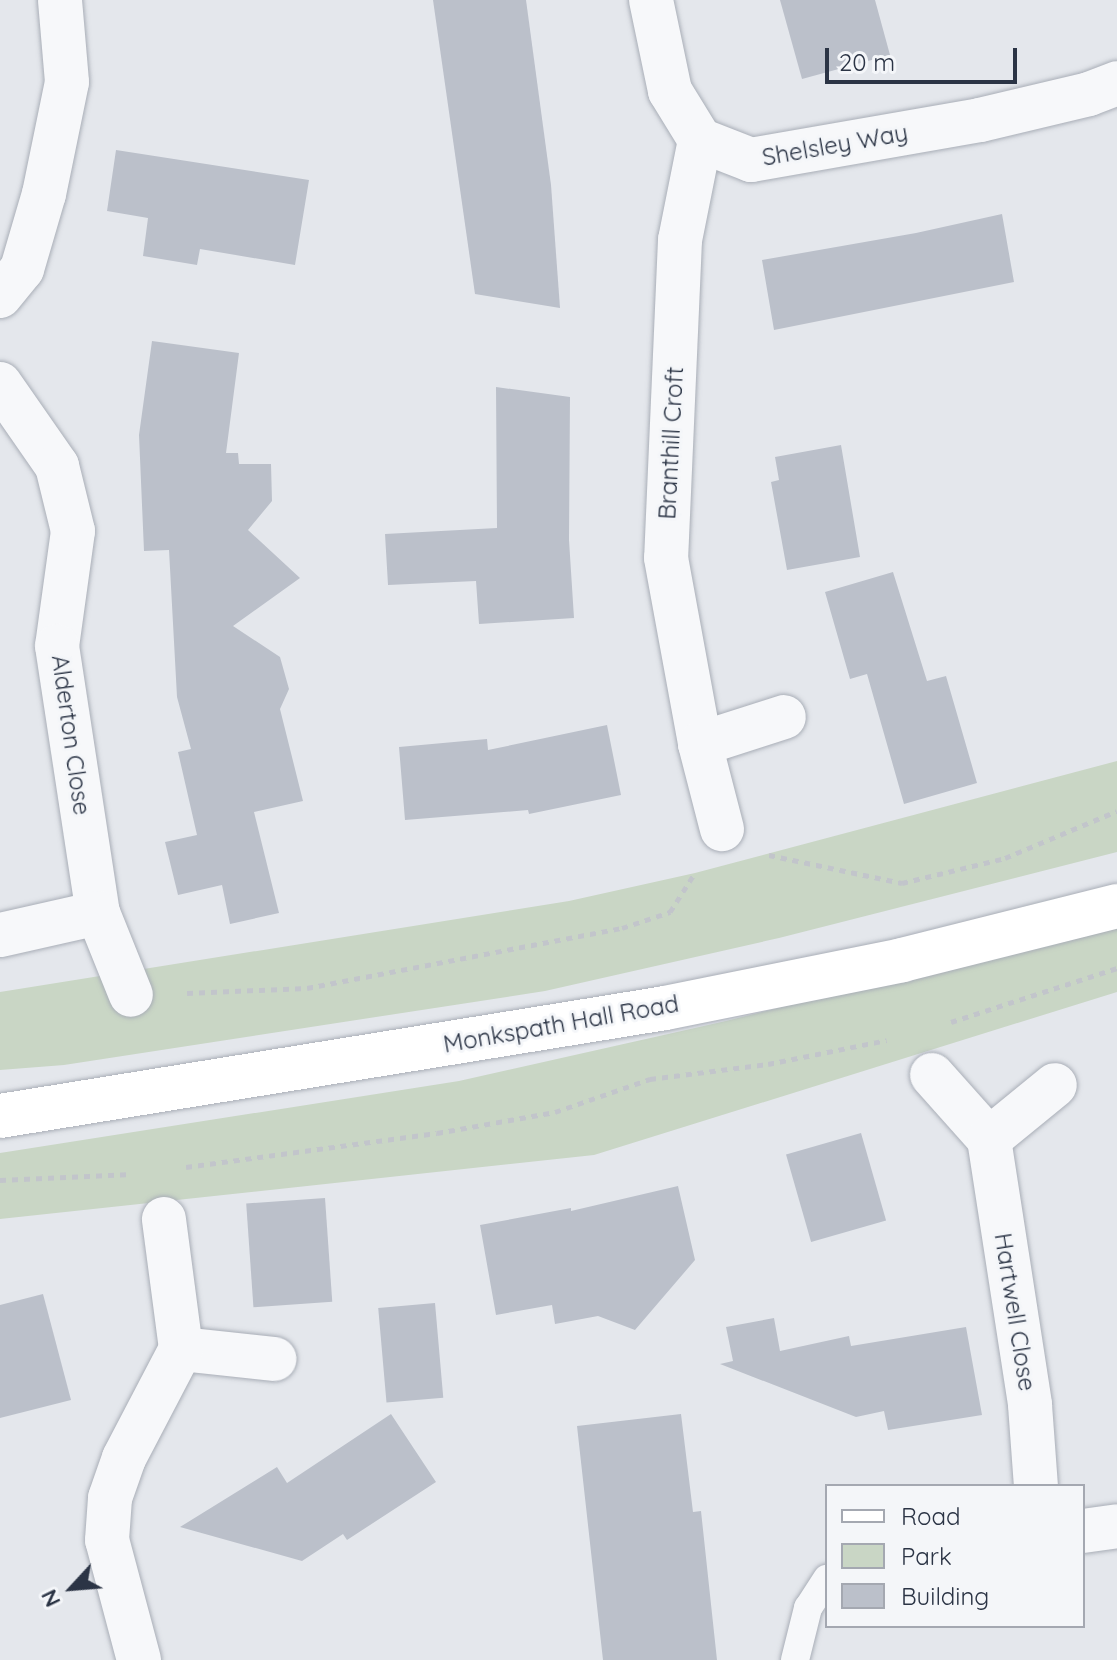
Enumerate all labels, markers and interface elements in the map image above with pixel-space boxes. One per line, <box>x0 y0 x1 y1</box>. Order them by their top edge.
scale bar <box>829 32 1021 82</box>
text: 20 m <box>839 47 895 77</box>
street label: Shelsley Way <box>760 118 910 172</box>
street label: Branthill Croft <box>653 366 689 520</box>
street label: Alderton Close <box>46 653 96 817</box>
street label: Monkspath Hall Road <box>441 989 681 1059</box>
street label: Hartwell Close <box>988 1231 1042 1393</box>
legend <box>825 1484 1085 1628</box>
text: Road <box>901 1501 961 1531</box>
text: Park <box>901 1541 952 1571</box>
north arrow <box>32 1548 112 1628</box>
text: Building <box>901 1581 989 1611</box>
text: N <box>34 1585 67 1612</box>

